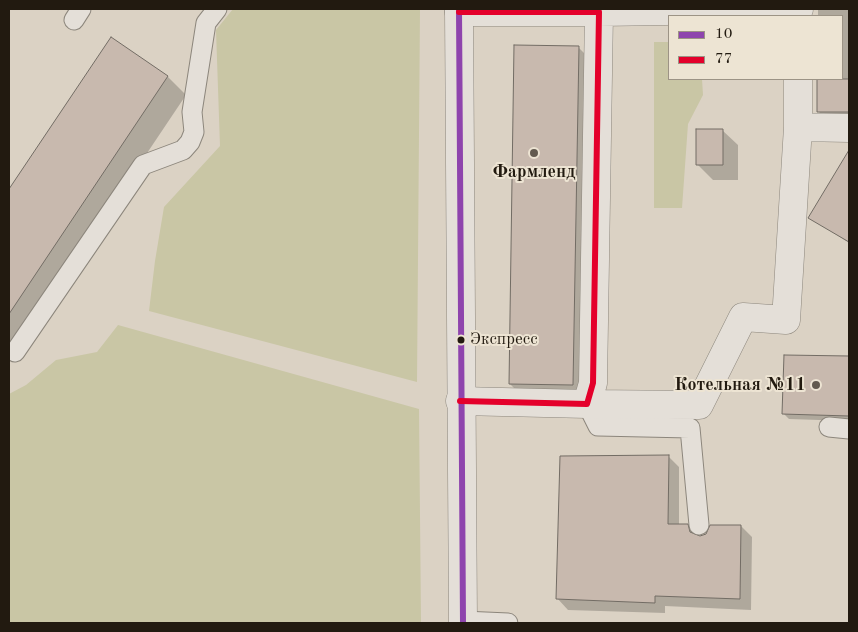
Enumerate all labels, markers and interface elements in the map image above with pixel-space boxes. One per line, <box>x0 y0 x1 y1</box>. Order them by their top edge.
legend <box>668 15 843 80</box>
text: 10 <box>715 27 732 42</box>
text: 77 <box>715 52 732 67</box>
marker: Фармленд <box>528 147 540 159</box>
place label: Фармленд <box>492 161 576 183</box>
place label: Экспресс <box>470 330 538 350</box>
marker: Экспресс <box>456 335 466 345</box>
place label: Котельная №11 <box>674 374 806 396</box>
marker: Котельная №11 <box>810 379 822 391</box>

